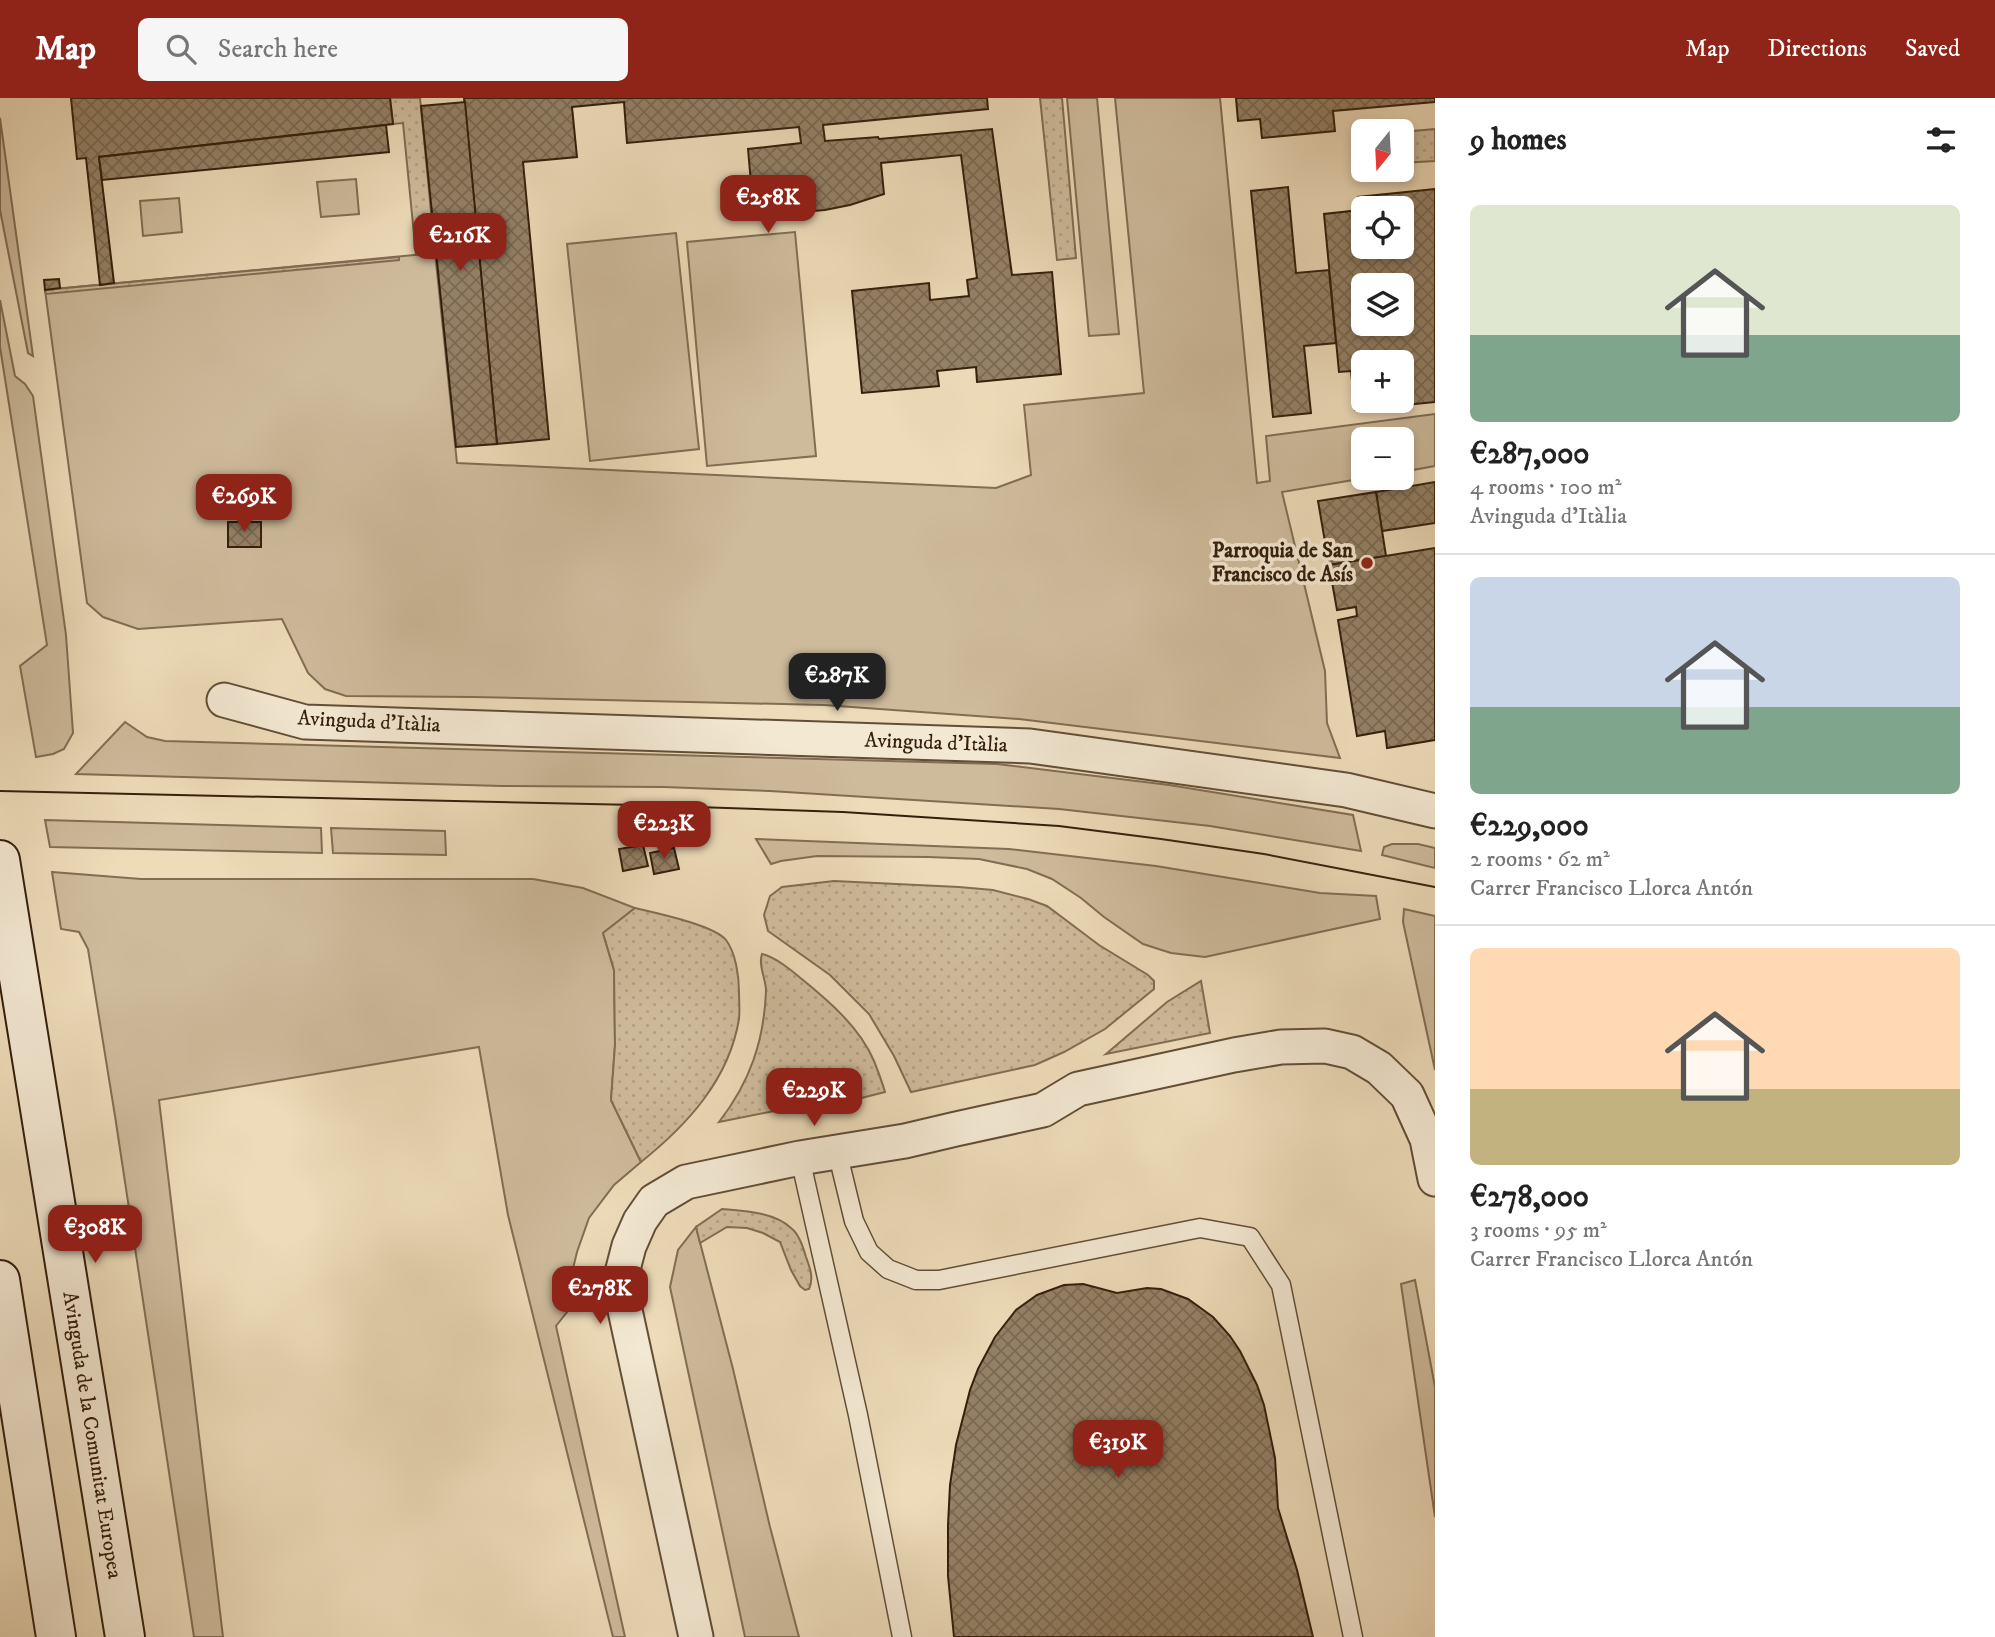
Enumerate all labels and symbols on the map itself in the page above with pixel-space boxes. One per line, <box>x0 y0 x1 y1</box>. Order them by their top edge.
north arrow <box>1351 119 1414 182</box>
pin: €258K <box>719 176 817 235</box>
pin: €216K <box>411 214 509 273</box>
pin: €269K <box>195 474 293 534</box>
place label: Parroquia de San Francisco de Asís <box>1212 538 1354 588</box>
marker: Parroquia de San Francisco de Asís <box>1359 555 1375 571</box>
pin: €287K <box>788 654 886 713</box>
street label: Avinguda d'Itàlia <box>297 705 441 739</box>
street label: Avinguda d'Itàlia <box>864 728 1008 758</box>
pin: €223K <box>615 802 713 861</box>
pin: €229K <box>765 1068 863 1128</box>
pin: €308K <box>46 1206 144 1265</box>
pin: €278K <box>551 1266 649 1326</box>
street label: Avinguda de la Comunitat Europea <box>56 1289 128 1581</box>
pin: €319K <box>1069 1420 1167 1480</box>

